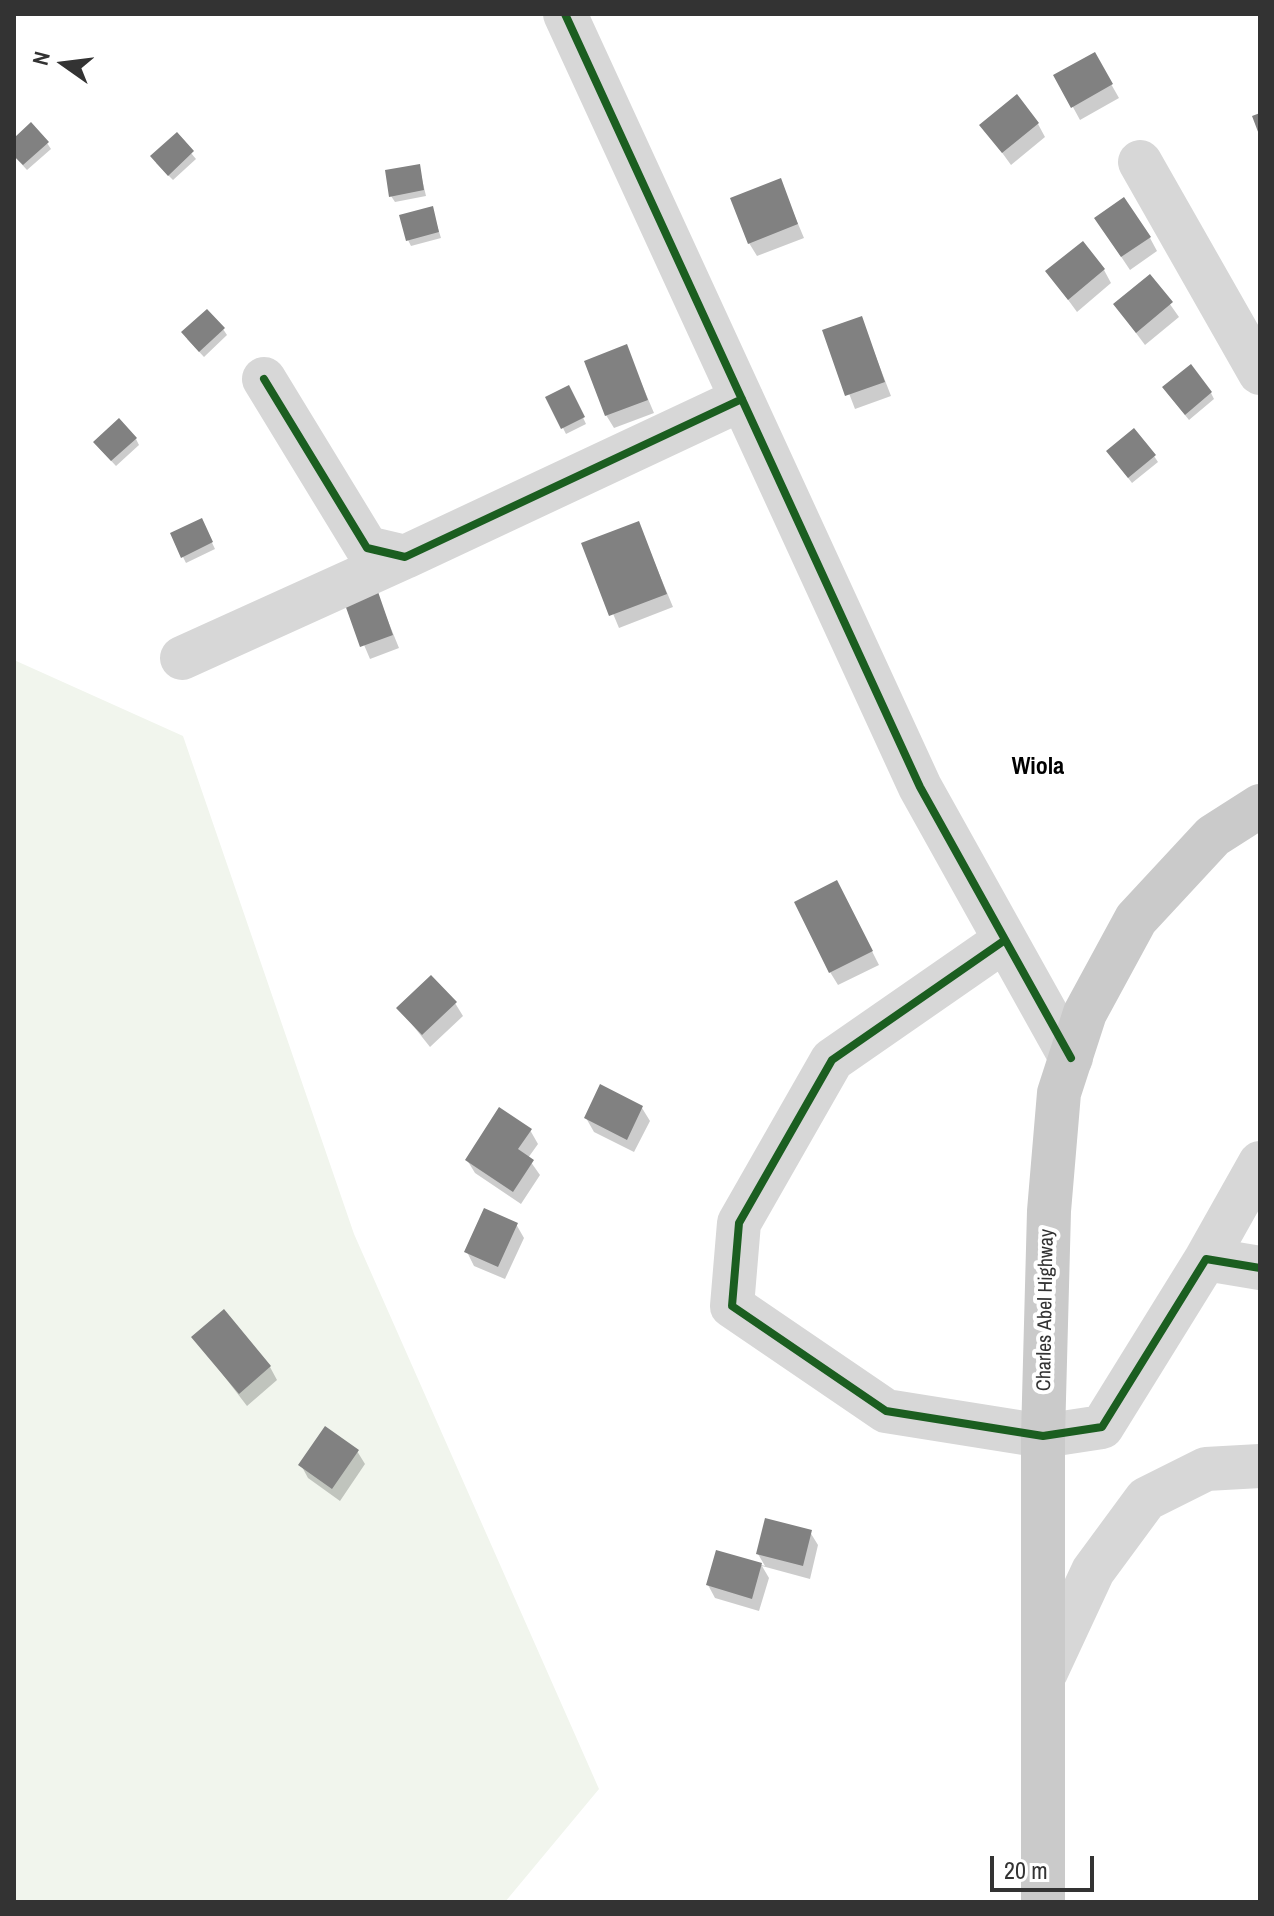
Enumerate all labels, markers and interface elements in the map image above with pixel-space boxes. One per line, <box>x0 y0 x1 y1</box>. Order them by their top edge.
north arrow <box>24 24 104 104</box>
text: N <box>25 48 57 68</box>
district label: Wiola <box>1012 754 1064 782</box>
street label: Charles Abel Highway <box>1033 1229 1059 1391</box>
scale bar <box>994 1840 1098 1890</box>
text: 20 m <box>1004 1854 1048 1886</box>

